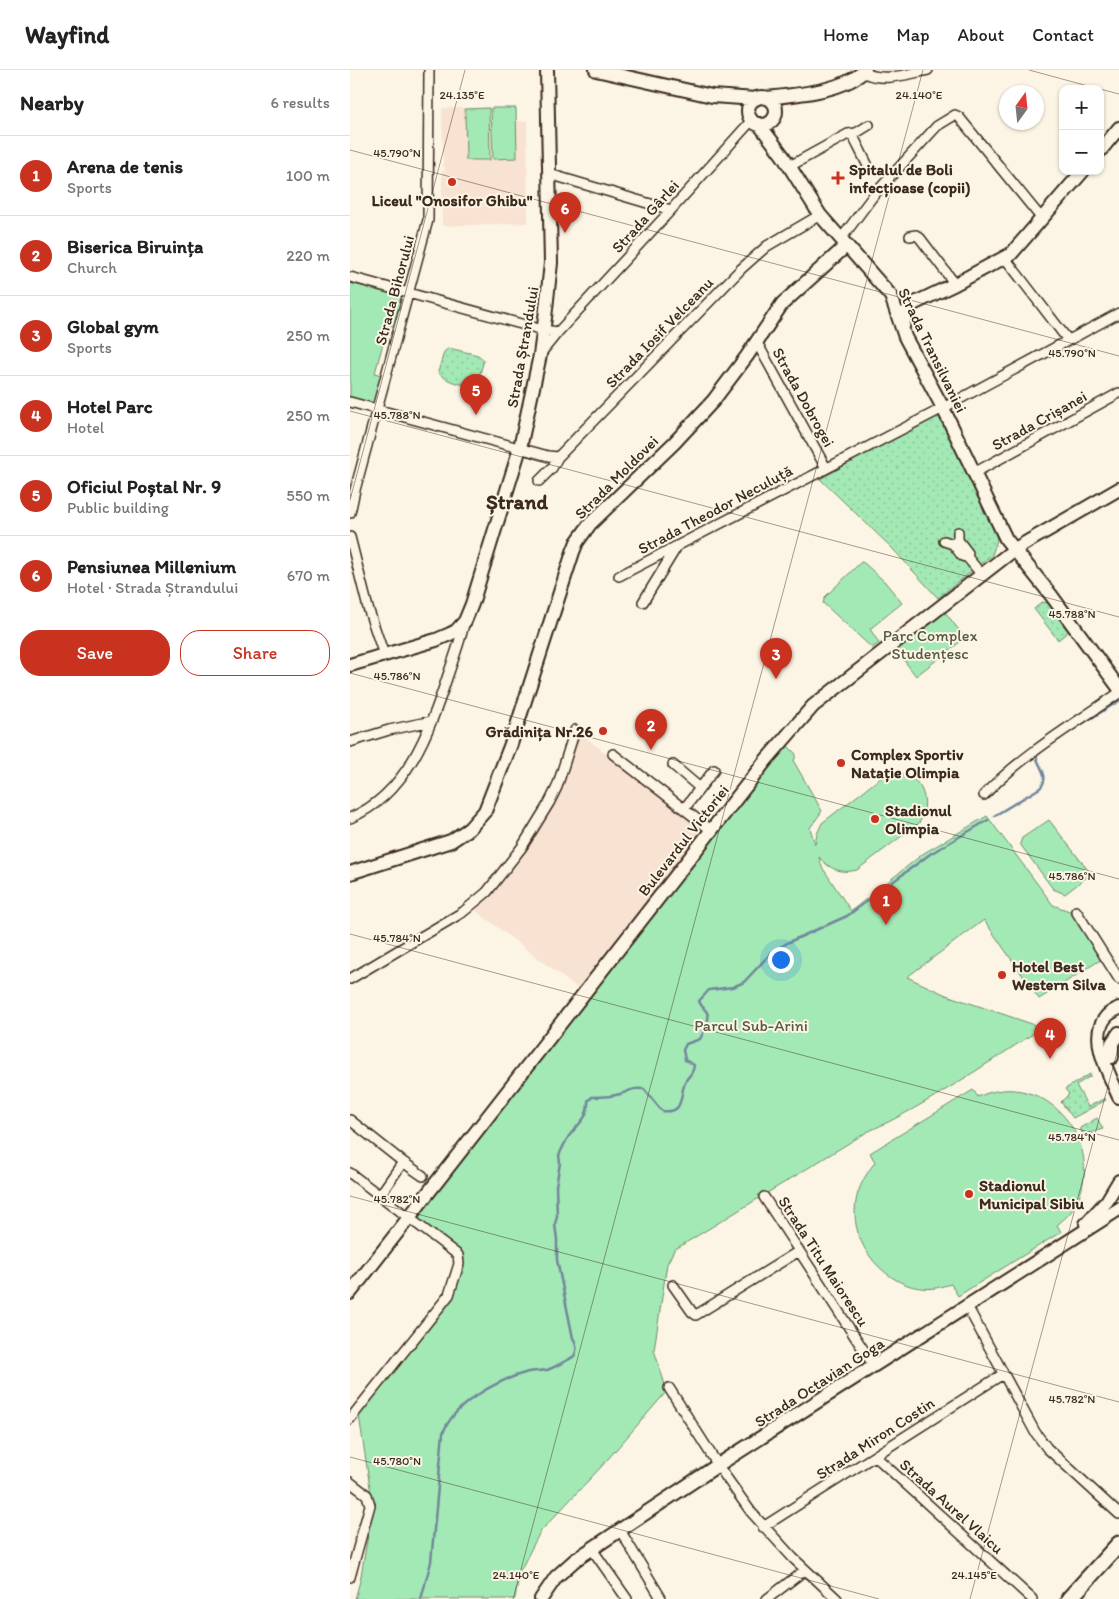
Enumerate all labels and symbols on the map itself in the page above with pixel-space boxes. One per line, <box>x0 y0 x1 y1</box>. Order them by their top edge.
north arrow <box>999 85 1044 130</box>
text: 24.135°E <box>439 88 485 102</box>
text: 24.140°E <box>896 88 943 102</box>
text: 45.790°N <box>373 146 421 160</box>
place label: Spitalul de Boli infecțioase (copii) <box>849 160 970 198</box>
marker: Spitalul de Boli infecțioase (copii) <box>831 171 845 185</box>
marker: Liceul "Onosifor Ghibu" <box>446 176 458 188</box>
street label: Strada Gârlei <box>608 176 683 257</box>
place label: Liceul "Onosifor Ghibu" <box>372 191 533 210</box>
pin: 6 <box>549 192 581 233</box>
street label: Strada Bihorului <box>371 233 418 347</box>
street label: Strada Iosif Velceanu <box>602 273 717 392</box>
street label: Strada Ștrandului <box>502 285 543 409</box>
street label: Strada Transilvaniei <box>894 285 971 416</box>
street label: Strada Dobrogei <box>768 344 839 450</box>
text: 45.790°N <box>1048 346 1096 360</box>
pin: 5 <box>460 374 492 415</box>
street label: Strada Crișanei <box>988 386 1090 454</box>
text: 45.788°N <box>373 408 421 422</box>
street label: Strada Moldovei <box>571 432 662 523</box>
street label: Strada Theodor Neculuță <box>635 460 796 558</box>
district label: Ștrand <box>486 489 548 515</box>
text: 45.788°N <box>1048 607 1096 621</box>
park label: Parc Complex Studențesc <box>883 626 977 663</box>
pin: 3 <box>760 638 792 679</box>
text: 45.786°N <box>374 669 420 683</box>
pin: 2 <box>635 709 667 750</box>
place label: Grădinița Nr.26 <box>486 722 594 742</box>
marker: Grădinița Nr.26 <box>597 725 609 737</box>
place label: Complex Sportiv Natație Olimpia <box>851 745 964 783</box>
marker: Complex Sportiv Natație Olimpia <box>835 757 847 769</box>
street label: Bulevardul Victoriei <box>634 781 733 900</box>
place label: Stadionul Olimpia <box>885 801 952 839</box>
marker: Stadionul Olimpia <box>869 813 881 825</box>
text: 45.786°N <box>1049 869 1095 883</box>
pin: 1 <box>870 884 902 925</box>
text: 45.784°N <box>373 931 421 945</box>
your location <box>768 947 794 973</box>
place label: Hotel Best Western Silva <box>1012 957 1106 994</box>
marker: Hotel Best Western Silva <box>996 969 1008 981</box>
park label: Parcul Sub-Arini <box>694 1016 808 1035</box>
pin: 4 <box>1034 1018 1066 1059</box>
text: 45.784°N <box>1048 1130 1096 1144</box>
place label: Stadionul Municipal Sibiu <box>979 1176 1084 1214</box>
marker: Stadionul Municipal Sibiu <box>963 1188 975 1200</box>
text: 45.782°N <box>374 1192 420 1206</box>
street label: Strada Titu Maiorescu <box>774 1193 873 1330</box>
street label: Strada Octavian Goga <box>751 1333 888 1431</box>
text: 45.782°N <box>1049 1392 1095 1406</box>
street label: Strada Miron Costin <box>813 1393 938 1484</box>
text: 45.780°N <box>373 1454 421 1468</box>
street label: Strada Aurel Vlaicu <box>896 1455 1008 1558</box>
text: 24.140°E <box>493 1568 540 1582</box>
text: 24.145°E <box>951 1568 997 1582</box>

